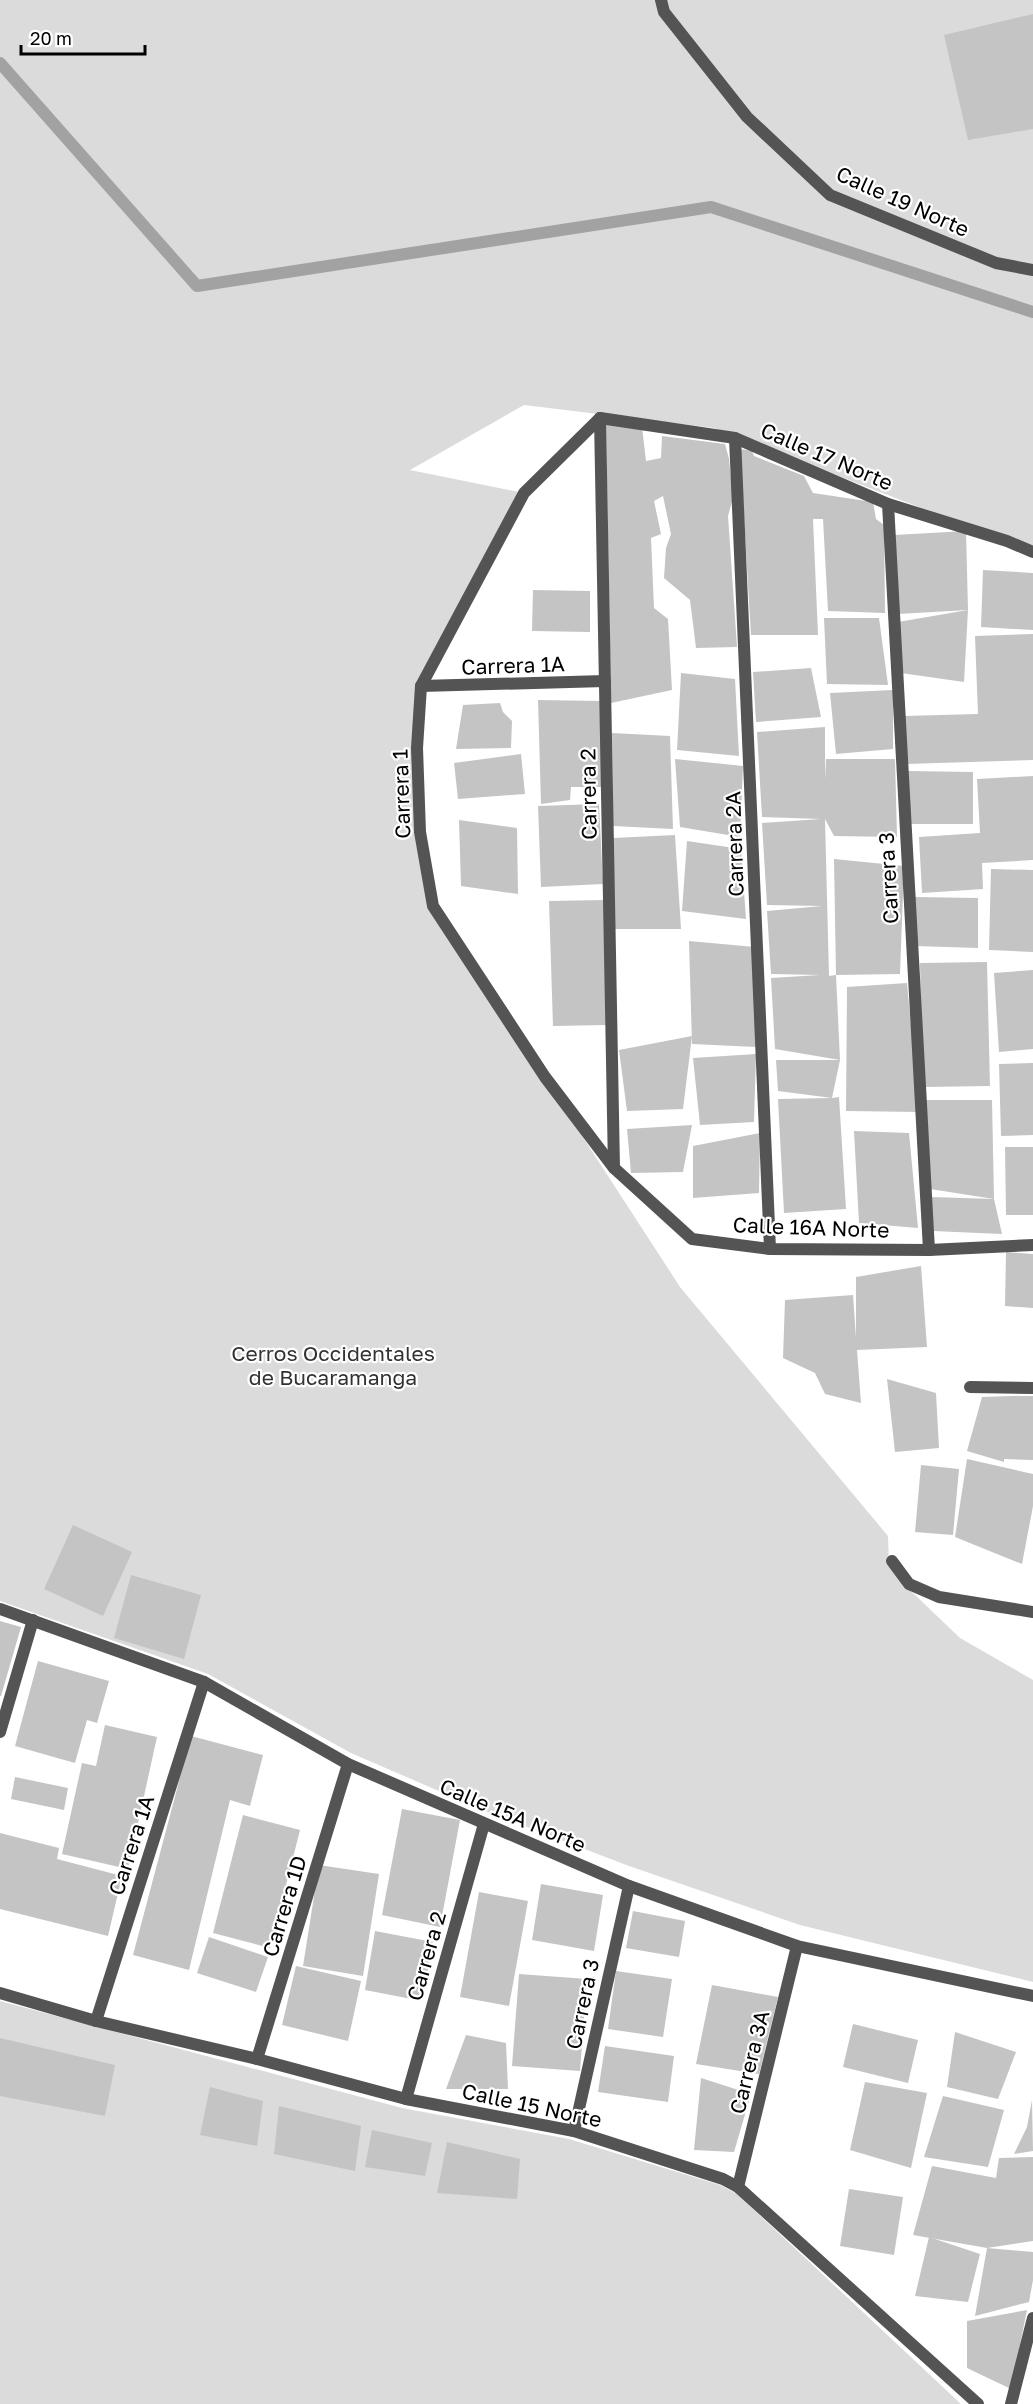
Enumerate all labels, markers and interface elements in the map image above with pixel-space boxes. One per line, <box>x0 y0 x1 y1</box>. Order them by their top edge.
scale bar <box>21 18 146 56</box>
text: 20 m <box>30 27 72 49</box>
street label: Calle 19 Norte <box>833 160 973 242</box>
street label: Calle 17 Norte <box>757 416 897 496</box>
street label: Carrera 1A <box>461 650 565 680</box>
street label: Carrera 2 <box>574 748 602 840</box>
street label: Carrera 1 <box>386 749 416 839</box>
street label: Carrera 2A <box>719 791 749 897</box>
street label: Carrera 3 <box>873 831 903 925</box>
street label: Calle 16A Norte <box>732 1211 890 1243</box>
park label: Cerros Occidentales de Bucaramanga <box>231 1340 435 1390</box>
street label: Calle 15A Norte <box>436 1773 590 1857</box>
street label: Carrera 1A <box>103 1792 159 1898</box>
street label: Carrera 1D <box>256 1852 312 1960</box>
street label: Carrera 2 <box>401 1908 451 2004</box>
street label: Carrera 3 <box>560 1956 604 2052</box>
street label: Carrera 3A <box>724 2007 774 2117</box>
street label: Calle 15 Norte <box>460 2078 604 2132</box>

